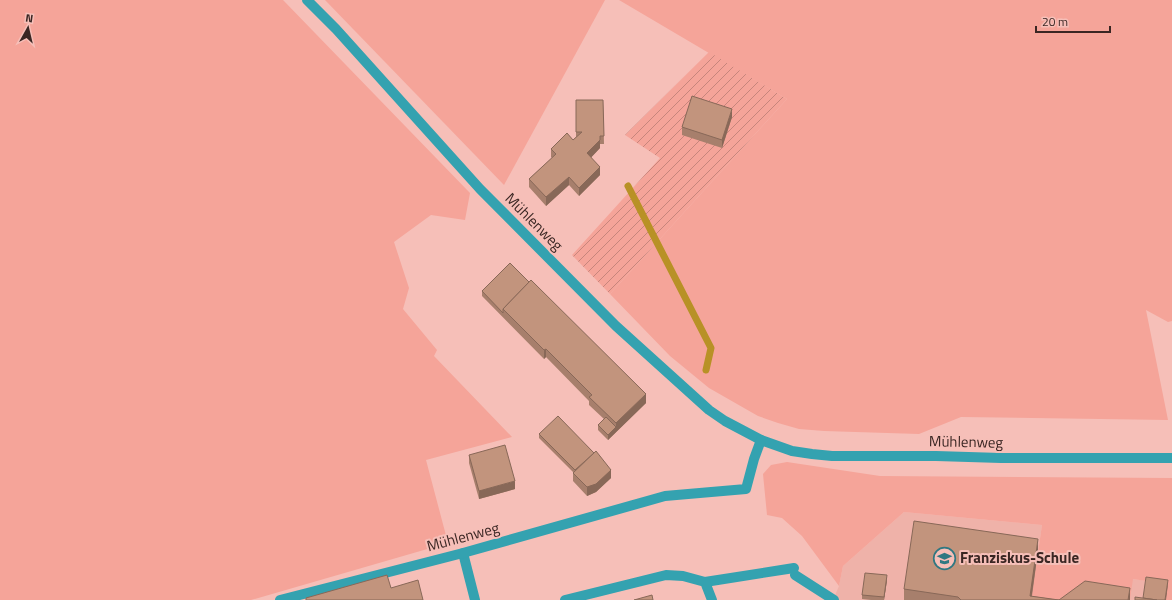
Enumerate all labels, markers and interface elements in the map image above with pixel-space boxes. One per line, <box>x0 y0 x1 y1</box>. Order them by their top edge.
north arrow <box>8 8 48 48</box>
scale bar <box>1036 8 1110 34</box>
text: N <box>25 10 34 27</box>
text: 20 m <box>1042 12 1068 31</box>
street label: Mühlenweg <box>500 187 569 256</box>
street label: Mühlenweg <box>929 429 1004 454</box>
street label: Mühlenweg <box>424 516 502 557</box>
school or university icon: Franziskus-Schule <box>931 545 957 571</box>
place label: Franziskus-Schule <box>960 546 1079 569</box>

